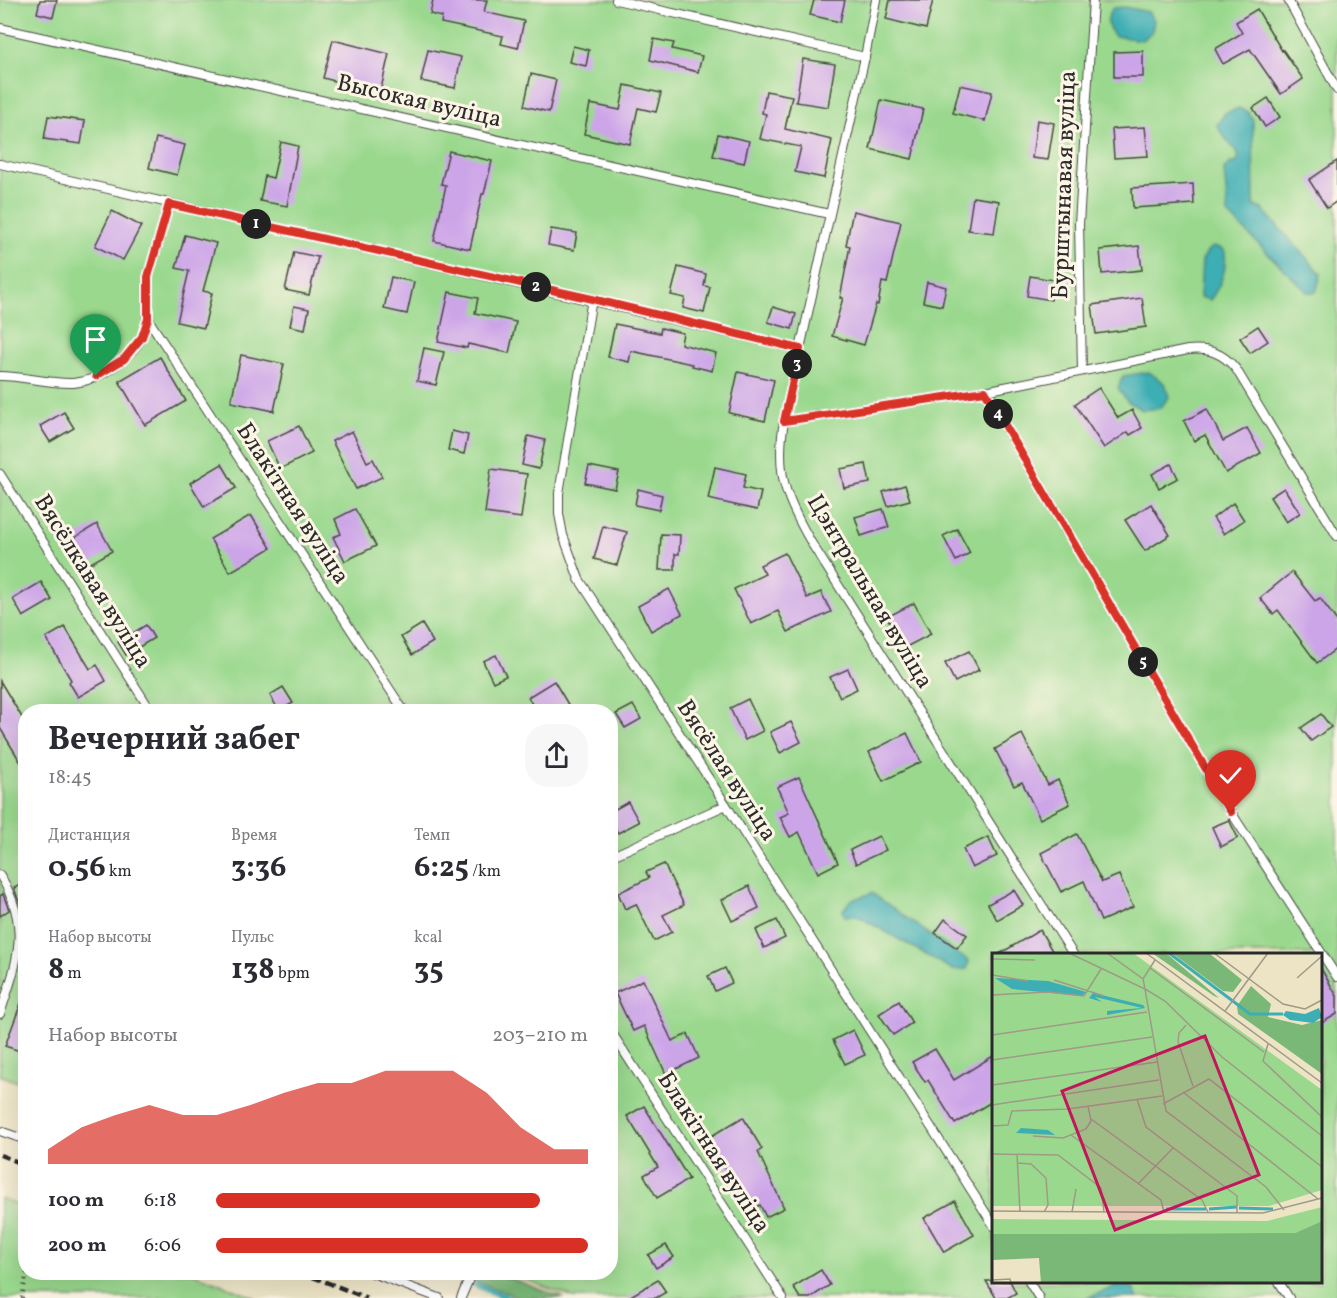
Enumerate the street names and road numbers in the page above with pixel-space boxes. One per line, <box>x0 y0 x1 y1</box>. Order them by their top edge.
street label: Высокая вуліца <box>333 67 505 137</box>
street label: Бурштынавая вуліца <box>1044 70 1086 300</box>
street label: Блакітная вуліца <box>227 417 357 591</box>
street label: Вясёлкавая вуліца <box>25 488 159 676</box>
street label: Цэнтральная вуліца <box>797 488 941 696</box>
street label: Вясёлая вуліца <box>667 694 785 848</box>
street label: Блакітная вуліца <box>648 1066 778 1240</box>

